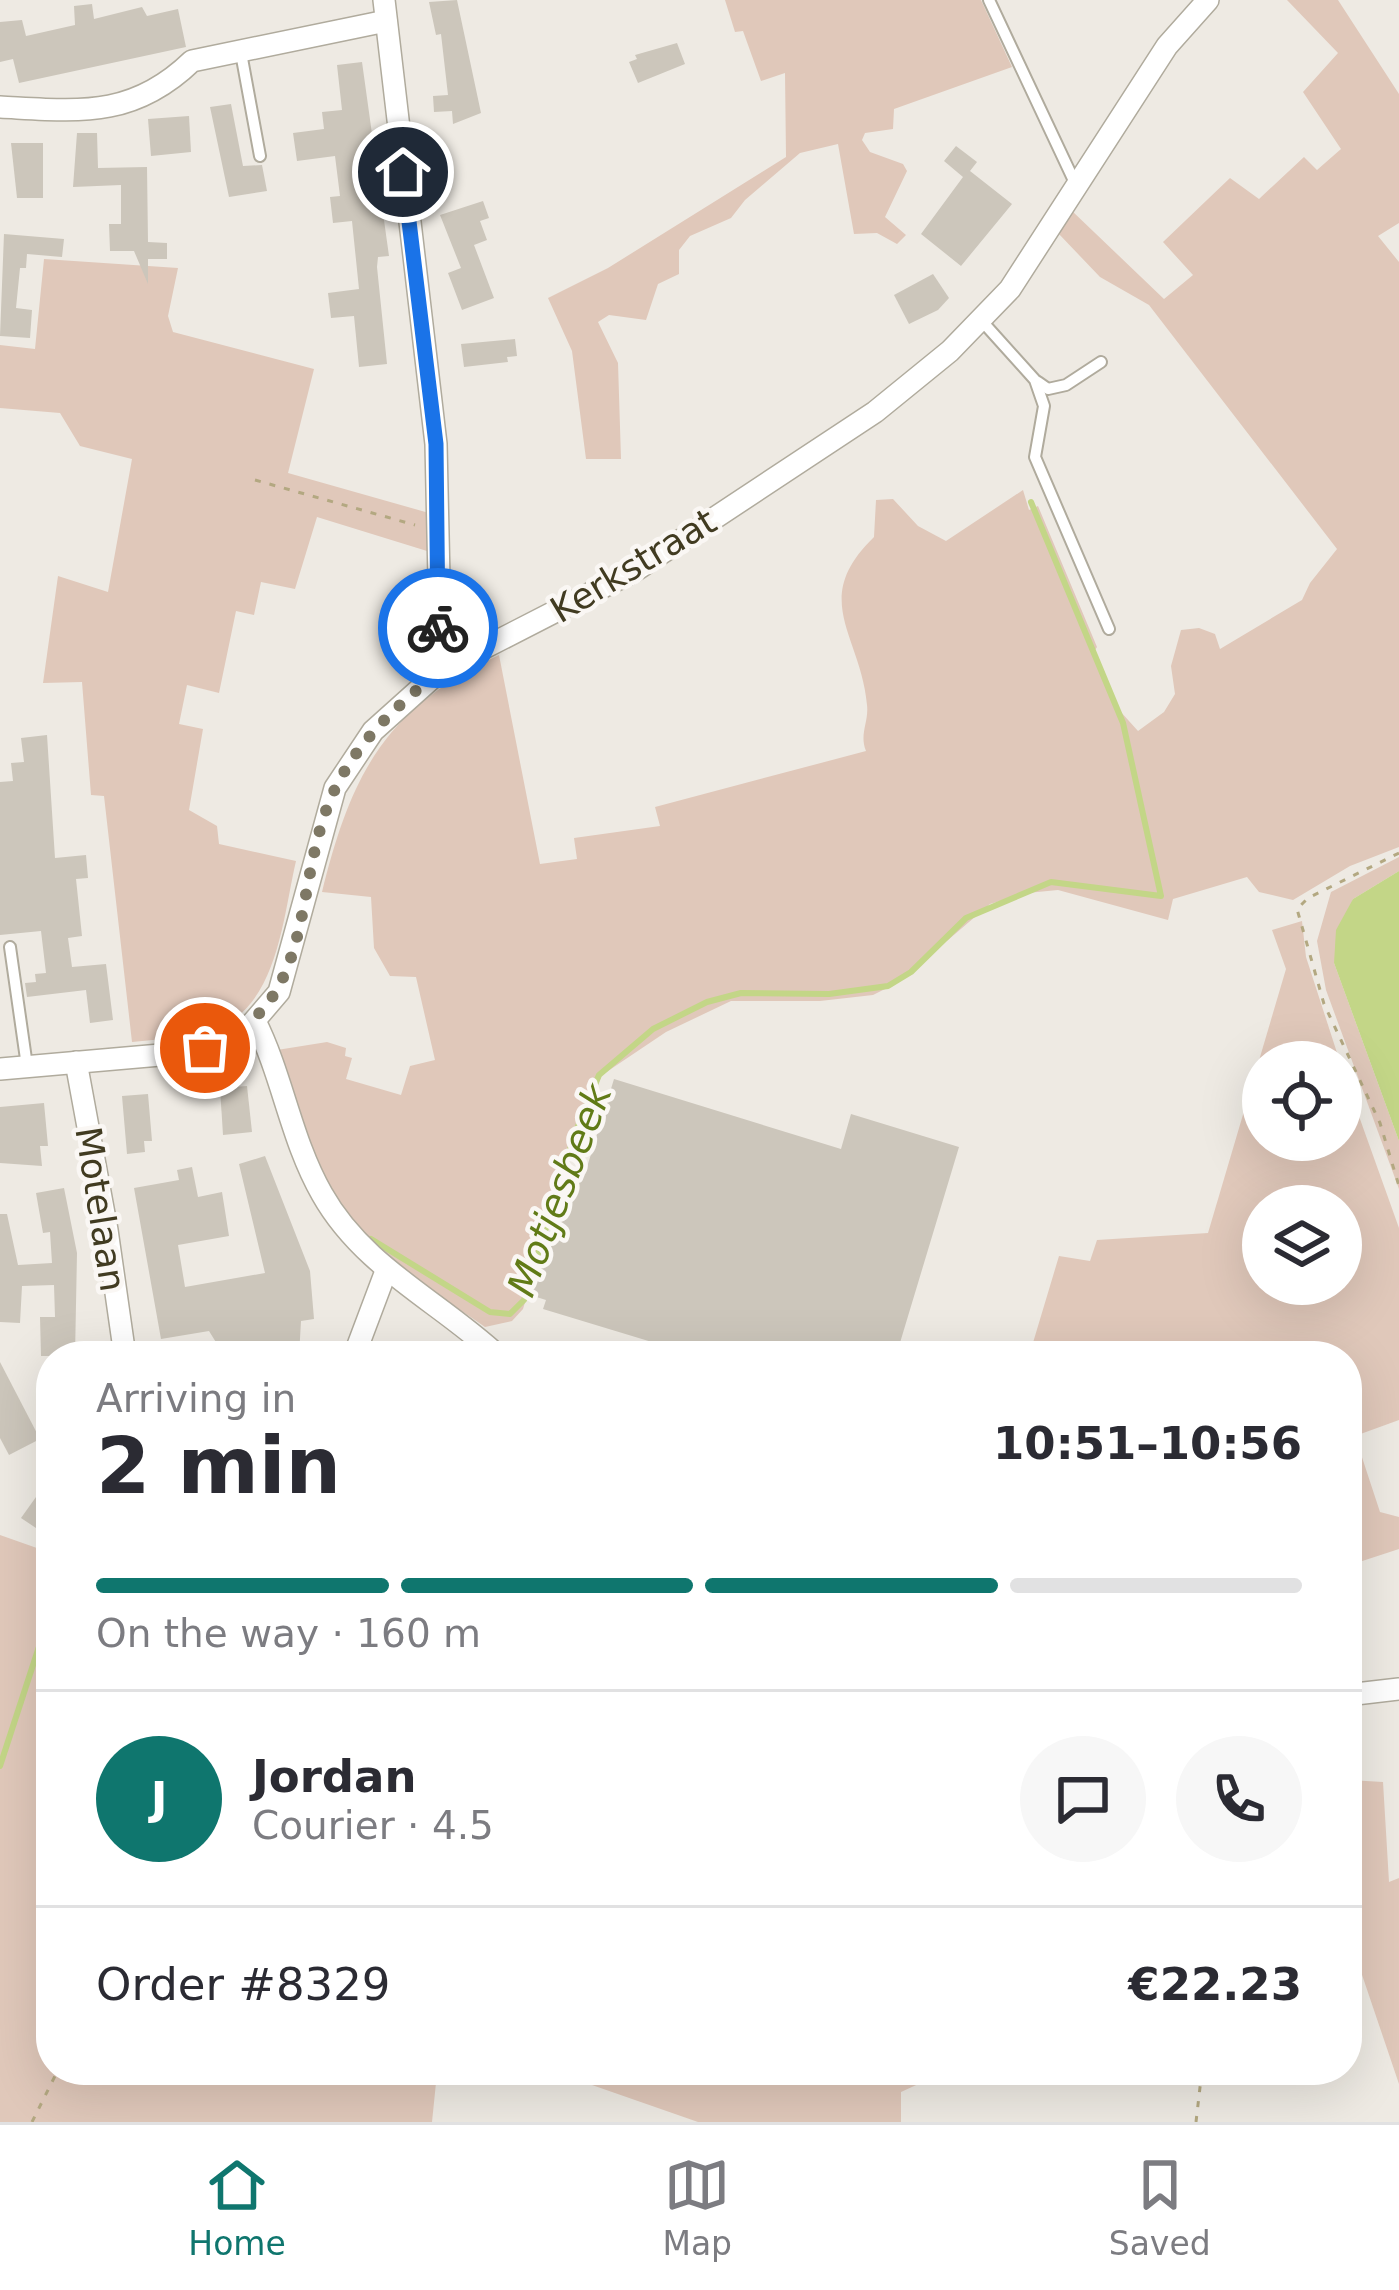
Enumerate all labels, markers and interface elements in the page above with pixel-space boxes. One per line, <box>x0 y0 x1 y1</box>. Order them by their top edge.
pin <box>352 121 454 223</box>
icon: home <box>370 139 436 205</box>
street label: Kerkstraat <box>543 500 723 631</box>
courier <box>378 568 498 688</box>
icon: bike <box>405 595 471 661</box>
pin <box>154 997 256 1099</box>
icon: bag <box>172 1015 238 1081</box>
map controls <box>1242 1041 1362 1305</box>
button: locate <box>1242 1041 1362 1161</box>
water label: Motjesbeek <box>498 1077 621 1302</box>
street label: Motelaan <box>67 1124 134 1294</box>
button: layers <box>1242 1185 1362 1305</box>
text: Arriving in <box>96 1376 296 1421</box>
text: 10:51–10:56 <box>993 1417 1302 1470</box>
text: 2 min <box>96 1421 341 1511</box>
text: On the way · 160 m <box>96 1611 481 1656</box>
button: chat <box>1020 1736 1146 1862</box>
button: phone <box>1176 1736 1302 1862</box>
text: Jordan <box>252 1750 416 1803</box>
text: J <box>151 1772 167 1825</box>
text: Courier · 4.5 <box>252 1803 494 1848</box>
text: Order #8329 <box>96 1958 390 2011</box>
text: €22.23 <box>1128 1958 1302 2011</box>
tab: Home <box>188 2152 286 2263</box>
tab: Map <box>662 2152 732 2263</box>
tab: Saved <box>1109 2152 1211 2263</box>

